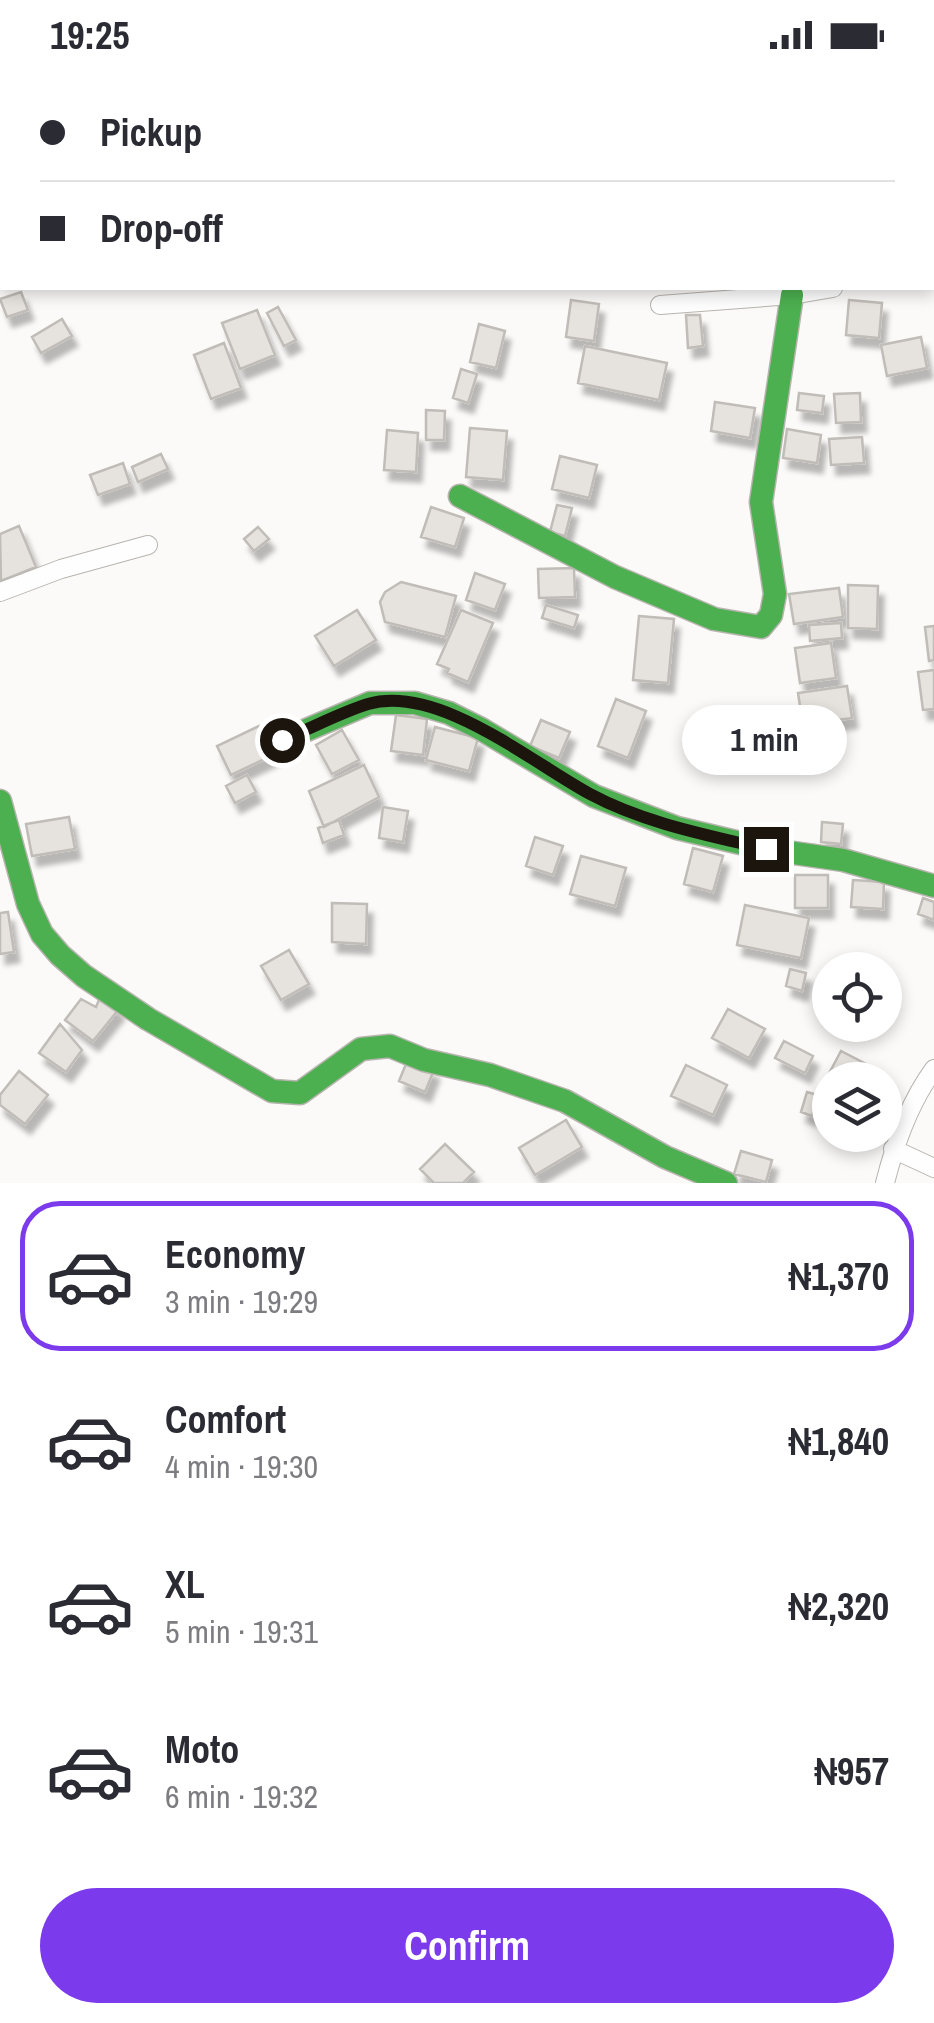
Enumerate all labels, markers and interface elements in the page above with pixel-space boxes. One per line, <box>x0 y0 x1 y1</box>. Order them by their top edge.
text: 19:25 <box>50 10 130 61</box>
text: Pickup <box>100 107 202 158</box>
text: Drop-off <box>100 203 223 254</box>
callout: 1 min <box>684 704 848 774</box>
route start <box>260 718 305 763</box>
text: 1 min <box>730 718 799 761</box>
route end <box>744 827 789 872</box>
map controls <box>812 952 902 1152</box>
button: locate <box>812 952 902 1042</box>
button: layers <box>812 1062 902 1152</box>
text: Economy <box>165 1229 305 1280</box>
icon: car <box>45 1231 135 1321</box>
text: ₦1,370 <box>789 1251 889 1302</box>
text: 3 min · 19:29 <box>165 1280 318 1323</box>
text: Comfort <box>165 1394 286 1445</box>
icon: car <box>45 1396 135 1486</box>
text: ₦1,840 <box>789 1416 889 1467</box>
text: 4 min · 19:30 <box>165 1445 318 1488</box>
text: XL <box>165 1559 205 1610</box>
icon: car <box>45 1561 135 1651</box>
text: ₦2,320 <box>789 1581 889 1632</box>
text: 5 min · 19:31 <box>165 1610 318 1653</box>
text: Moto <box>165 1724 239 1775</box>
icon: car <box>45 1726 135 1816</box>
text: ₦957 <box>815 1746 889 1797</box>
text: 6 min · 19:32 <box>165 1775 318 1818</box>
button: Confirm <box>40 1888 894 2003</box>

